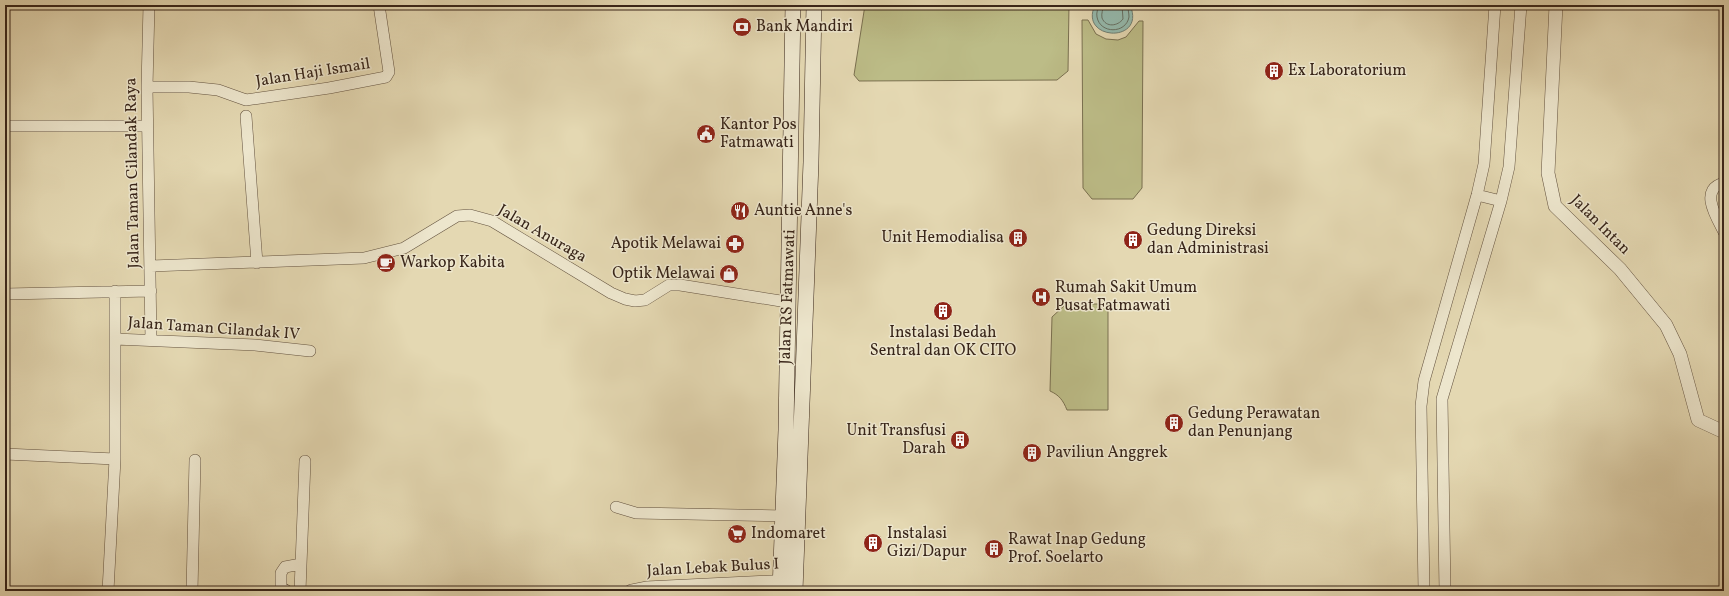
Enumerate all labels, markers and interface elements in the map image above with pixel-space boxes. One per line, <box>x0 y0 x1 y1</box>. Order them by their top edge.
bank icon: Bank Mandiri <box>731 16 753 38</box>
place label: Bank Mandiri <box>756 16 853 38</box>
street label: Jalan Haji Ismail <box>254 53 372 93</box>
building icon: Ex Laboratorium <box>1263 60 1285 82</box>
place label: Ex Laboratorium <box>1288 60 1406 82</box>
street label: Jalan Taman Cilandak Raya <box>120 77 146 269</box>
place label: Kantor Pos Fatmawati <box>720 114 797 154</box>
public building icon: Kantor Pos Fatmawati <box>695 123 717 145</box>
street label: Jalan Intan <box>1565 190 1635 260</box>
street label: Jalan Anuraga <box>493 200 591 268</box>
restaurant icon: Auntie Anne's <box>729 200 751 222</box>
place label: Auntie Anne's <box>754 200 853 222</box>
place label: Gedung Direksi dan Administrasi <box>1147 220 1269 260</box>
place label: Unit Hemodialisa <box>881 227 1004 249</box>
building icon: Unit Hemodialisa <box>1007 227 1029 249</box>
street label: Jalan RS Fatmawati <box>775 229 801 365</box>
building icon: Gedung Direksi dan Administrasi <box>1122 229 1144 251</box>
place label: Apotik Melawai <box>611 233 721 255</box>
pharmacy icon: Apotik Melawai <box>724 233 746 255</box>
cafe icon: Warkop Kabita <box>375 252 397 274</box>
place label: Warkop Kabita <box>400 252 505 274</box>
place label: Optik Melawai <box>612 263 715 285</box>
shop icon: Optik Melawai <box>718 263 740 285</box>
place label: Rumah Sakit Umum Pusat Fatmawati <box>1055 277 1197 317</box>
hospital icon: Rumah Sakit Umum Pusat Fatmawati <box>1030 286 1052 308</box>
building icon: Instalasi Bedah Sentral dan OK CITO <box>932 300 954 322</box>
street label: Jalan Taman Cilandak IV <box>127 312 301 346</box>
place label: Instalasi Bedah Sentral dan OK CITO <box>870 322 1016 362</box>
place label: Gedung Perawatan dan Penunjang <box>1188 403 1320 443</box>
building icon: Gedung Perawatan dan Penunjang <box>1163 412 1185 434</box>
place label: Unit Transfusi Darah <box>847 420 946 460</box>
building icon: Unit Transfusi Darah <box>949 429 971 451</box>
building icon: Paviliun Anggrek <box>1021 442 1043 464</box>
place label: Paviliun Anggrek <box>1046 442 1168 464</box>
supermarket icon: Indomaret <box>726 523 748 545</box>
place label: Indomaret <box>751 523 826 545</box>
place label: Instalasi Gizi/Dapur <box>887 523 967 563</box>
place label: Rawat Inap Gedung Prof. Soelarto <box>1008 529 1146 569</box>
building icon: Instalasi Gizi/Dapur <box>862 532 884 554</box>
building icon: Rawat Inap Gedung Prof. Soelarto <box>983 538 1005 560</box>
street label: Jalan Lebak Bulus I <box>646 554 780 582</box>

